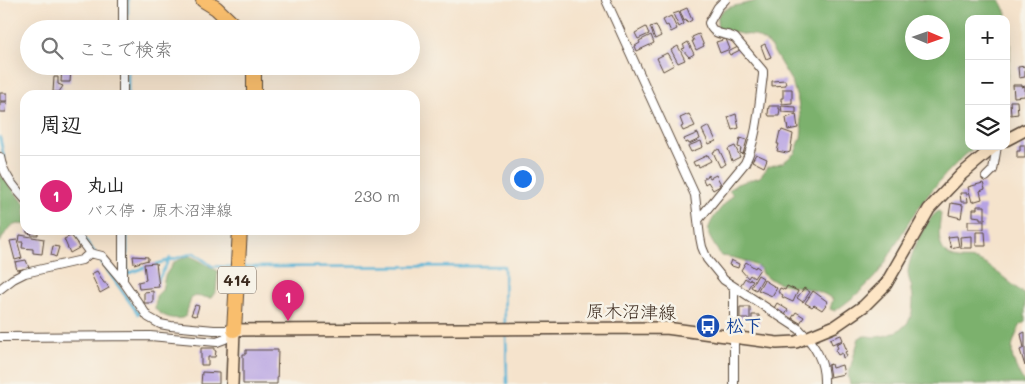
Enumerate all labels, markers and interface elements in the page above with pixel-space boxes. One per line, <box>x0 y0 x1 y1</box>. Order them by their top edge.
north arrow <box>905 15 950 60</box>
map controls <box>965 15 1010 150</box>
button: + <box>965 15 1010 60</box>
search box <box>20 20 420 75</box>
icon: search <box>38 34 66 62</box>
text: ここで検索 <box>78 36 173 61</box>
button: − <box>965 60 1010 105</box>
button: layers <box>965 105 1010 150</box>
text: 周辺 <box>40 110 82 137</box>
your location <box>510 166 536 192</box>
text: 丸山 <box>87 172 125 197</box>
text: 1 <box>52 185 60 206</box>
text: 230 m <box>354 185 400 206</box>
text: バス停 · 原木沼津線 <box>87 199 232 220</box>
road number: 414 <box>218 266 256 294</box>
pin: 1 <box>272 280 304 321</box>
street label: 原木沼津線 <box>586 298 676 324</box>
bus stop icon: 松下 <box>695 313 721 339</box>
place label: 松下 <box>726 313 762 337</box>

